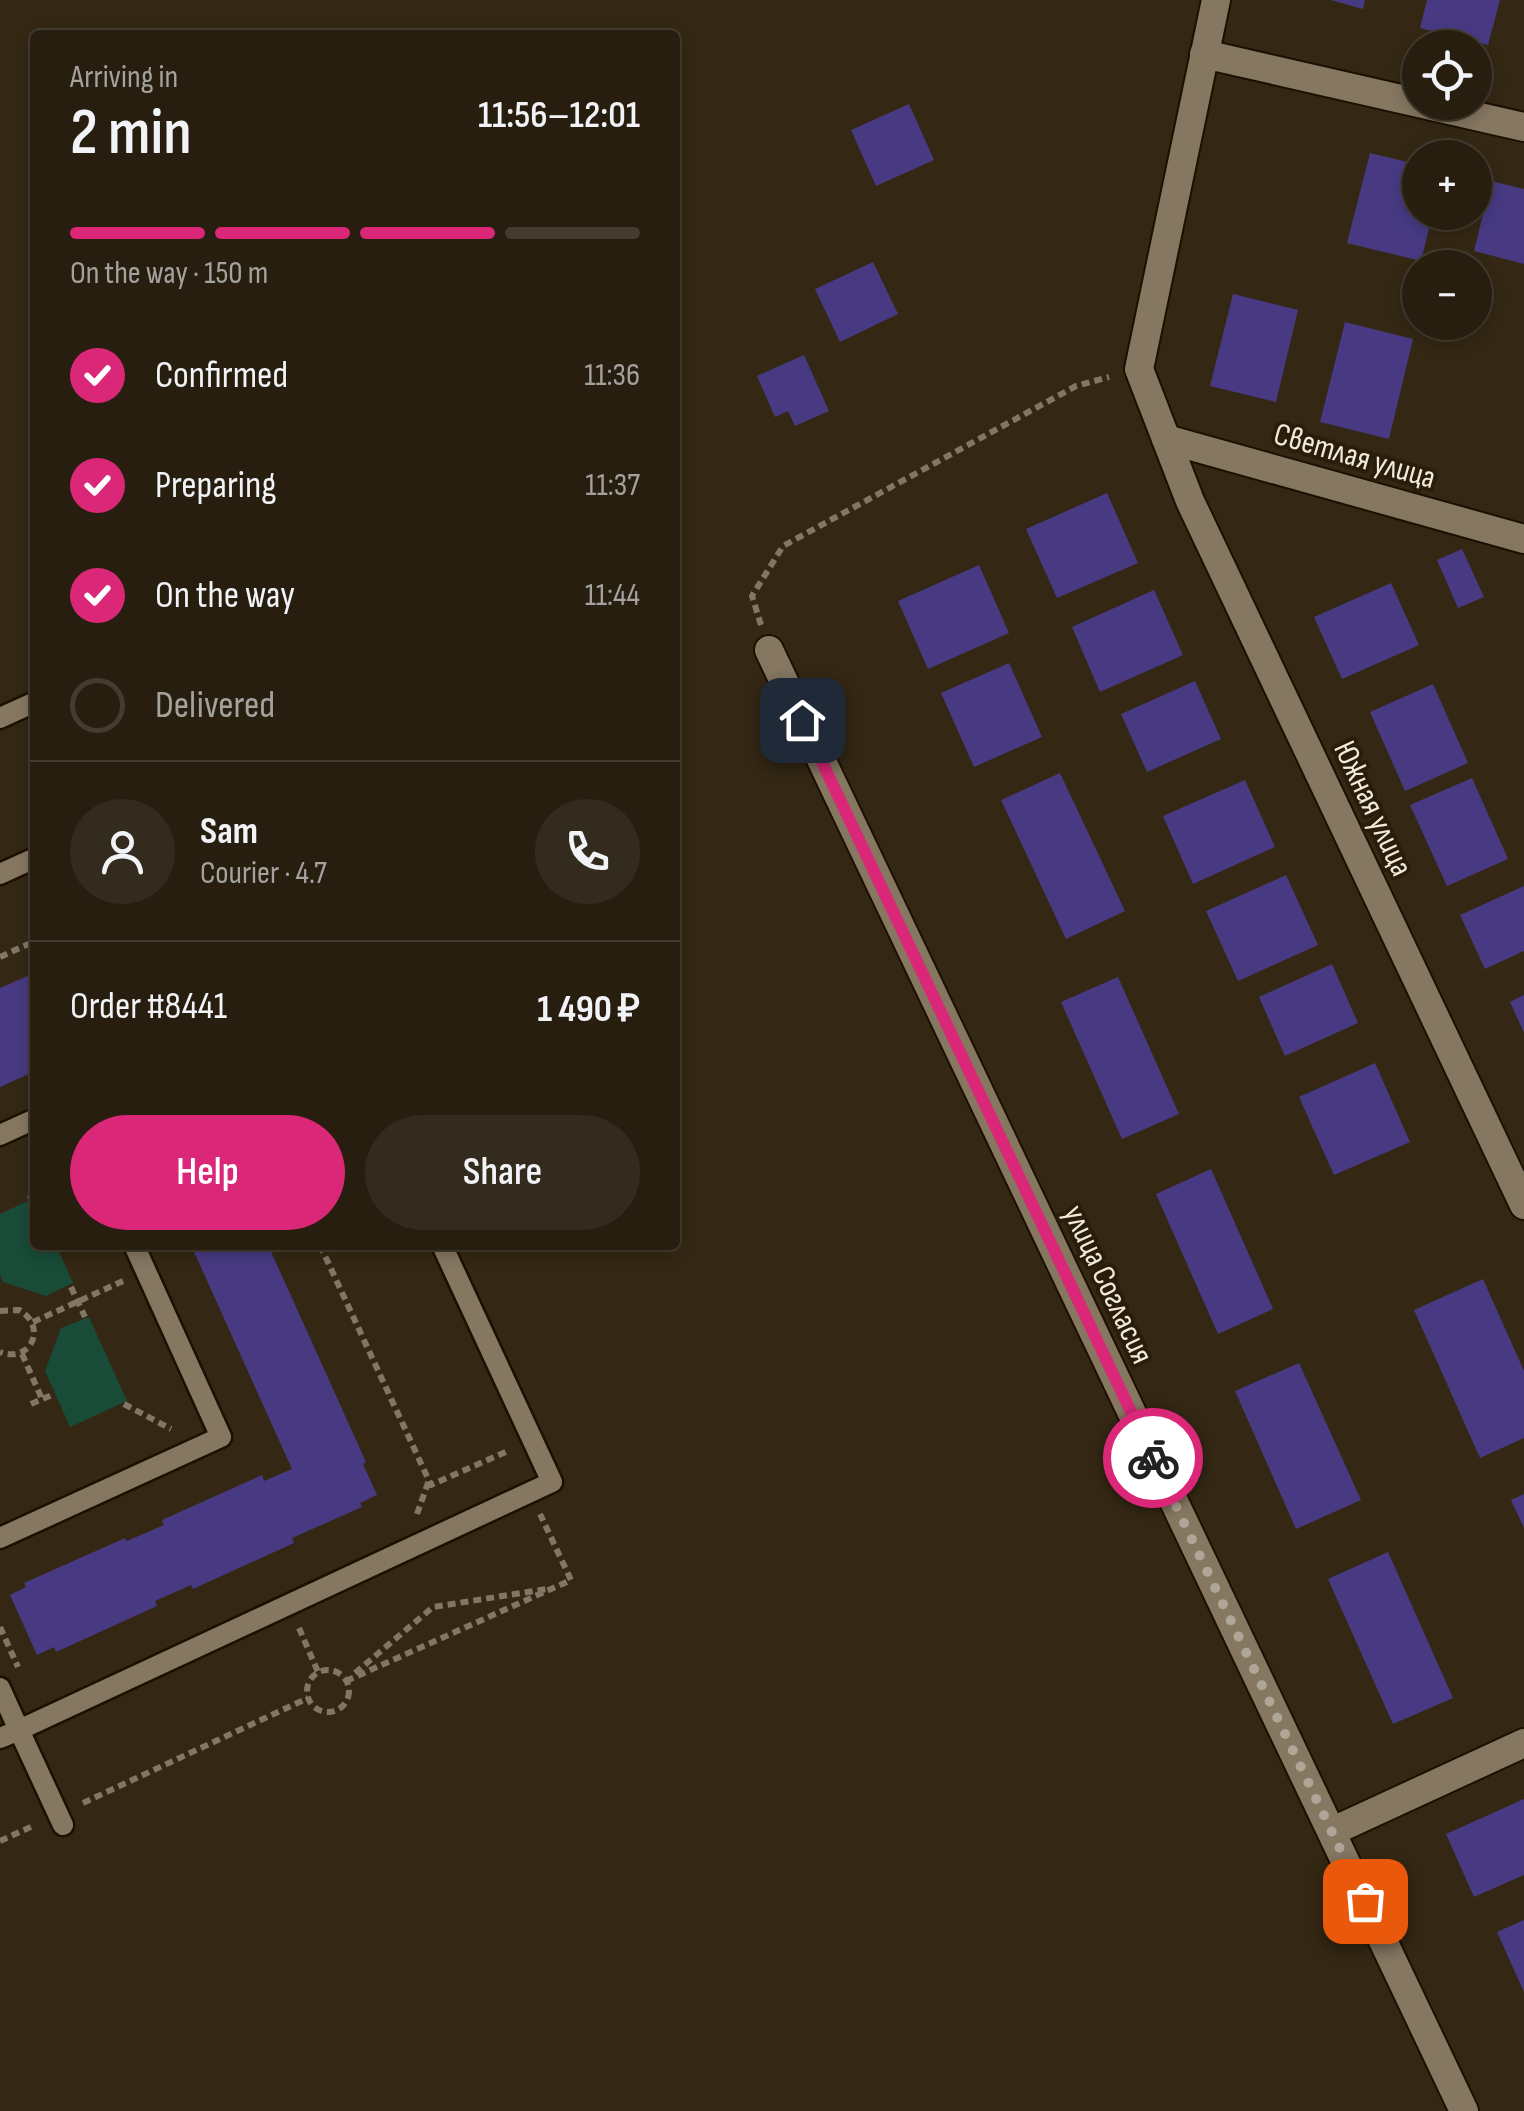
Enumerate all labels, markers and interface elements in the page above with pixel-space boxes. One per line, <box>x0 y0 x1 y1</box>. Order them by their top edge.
map controls <box>1402 30 1492 340</box>
button: locate <box>1402 30 1492 120</box>
text: Arriving in <box>70 58 178 97</box>
text: 11:56–12:01 <box>478 93 640 138</box>
text: 2 min <box>70 95 192 173</box>
button: + <box>1402 140 1492 230</box>
button: − <box>1402 250 1492 340</box>
text: On the way · 150 m <box>70 254 268 293</box>
icon: check <box>70 348 125 403</box>
text: Confirmed <box>155 353 288 398</box>
text: 11:36 <box>584 356 640 395</box>
street label: Светлая улица <box>1269 415 1440 498</box>
icon: check <box>70 458 125 513</box>
text: Preparing <box>155 463 276 508</box>
text: 11:37 <box>585 466 640 505</box>
icon: check <box>70 568 125 623</box>
text: On the way <box>155 573 295 618</box>
text: 11:44 <box>585 576 640 615</box>
pin <box>760 678 845 763</box>
text: Delivered <box>155 683 275 728</box>
icon: home <box>775 693 830 748</box>
street label: Южная улица <box>1324 735 1421 882</box>
button: person <box>70 799 175 904</box>
button: phone <box>535 799 640 904</box>
text: Sam <box>200 809 258 854</box>
text: Courier · 4.7 <box>200 854 327 893</box>
text: Order #8441 <box>70 984 227 1029</box>
text: 1 490 ₽ <box>537 987 640 1032</box>
button: Help <box>70 1115 345 1230</box>
button: Share <box>365 1115 640 1230</box>
street label: улица Согласия <box>1054 1199 1161 1370</box>
courier <box>1103 1408 1203 1508</box>
icon: bike <box>1126 1431 1181 1486</box>
pin <box>1323 1859 1408 1944</box>
icon: bag <box>1338 1874 1393 1929</box>

